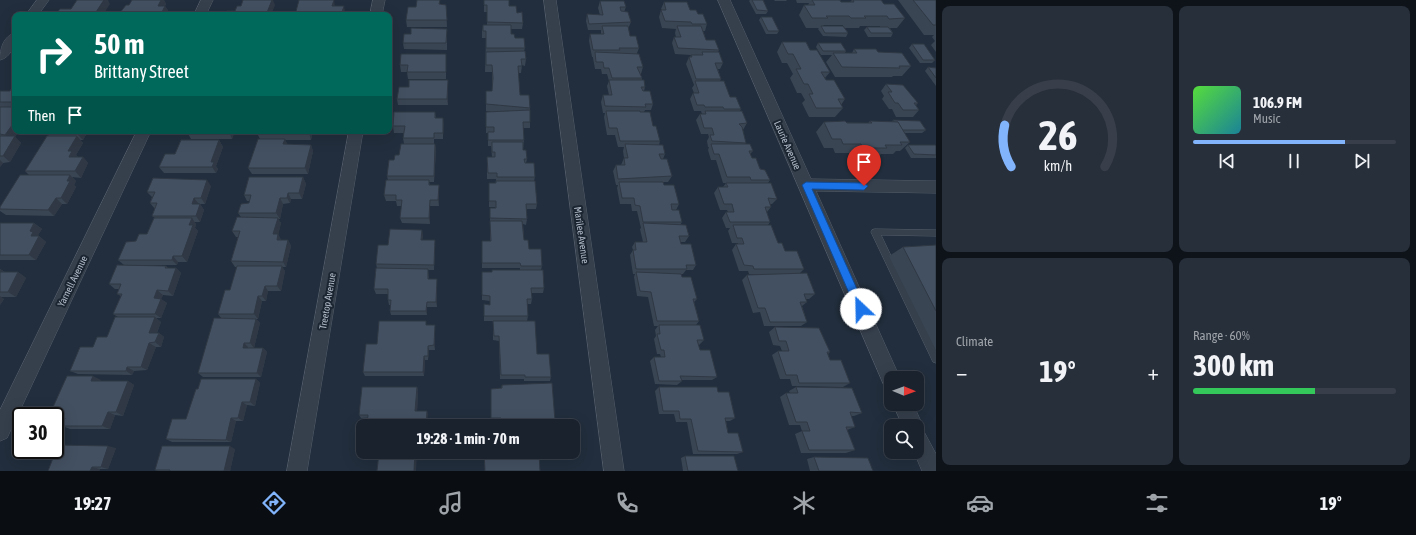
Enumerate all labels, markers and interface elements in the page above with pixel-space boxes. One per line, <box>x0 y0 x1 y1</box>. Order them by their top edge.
icon: right <box>28 28 80 80</box>
text: 50 m <box>94 28 144 60</box>
text: Brittany Street <box>94 61 189 82</box>
text: 106.9 FM <box>1253 94 1302 111</box>
icon: arrive <box>64 104 86 126</box>
text: Then <box>28 107 56 124</box>
text: 26 <box>1038 111 1077 159</box>
text: Music <box>1253 111 1280 126</box>
street label: Laurie Avenue <box>772 119 803 172</box>
pin <box>847 145 881 186</box>
icon: previous <box>1216 150 1238 172</box>
icon: pause <box>1283 150 1305 172</box>
icon: next <box>1351 150 1373 172</box>
icon: arrive <box>853 151 875 173</box>
text: km/h <box>1043 157 1072 173</box>
street label: Marilee Avenue <box>572 206 591 265</box>
street label: Yarnell Avenue <box>55 254 90 308</box>
street label: Treetop Avenue <box>317 272 338 330</box>
position arrow <box>840 288 882 330</box>
text: Range · 60% <box>1193 328 1250 343</box>
text: Climate <box>956 334 993 349</box>
text: 300 km <box>1193 348 1274 382</box>
text: 19° <box>1039 354 1076 388</box>
text: − <box>956 359 967 385</box>
text: + <box>1148 359 1159 385</box>
north arrow <box>884 371 924 411</box>
map controls <box>884 371 924 459</box>
speed limit sign: 30 <box>12 407 64 459</box>
button: search <box>884 419 924 459</box>
text: 19:28 · 1 min · 70 m <box>416 430 520 447</box>
icon: directions <box>260 489 288 517</box>
icon: music <box>437 489 465 517</box>
icon: phone <box>613 489 641 517</box>
icon: climate <box>790 489 818 517</box>
icon: car <box>966 489 994 517</box>
icon: filters <box>1143 489 1171 517</box>
text: 19:27 <box>74 493 111 514</box>
text: 19° <box>1320 493 1342 514</box>

